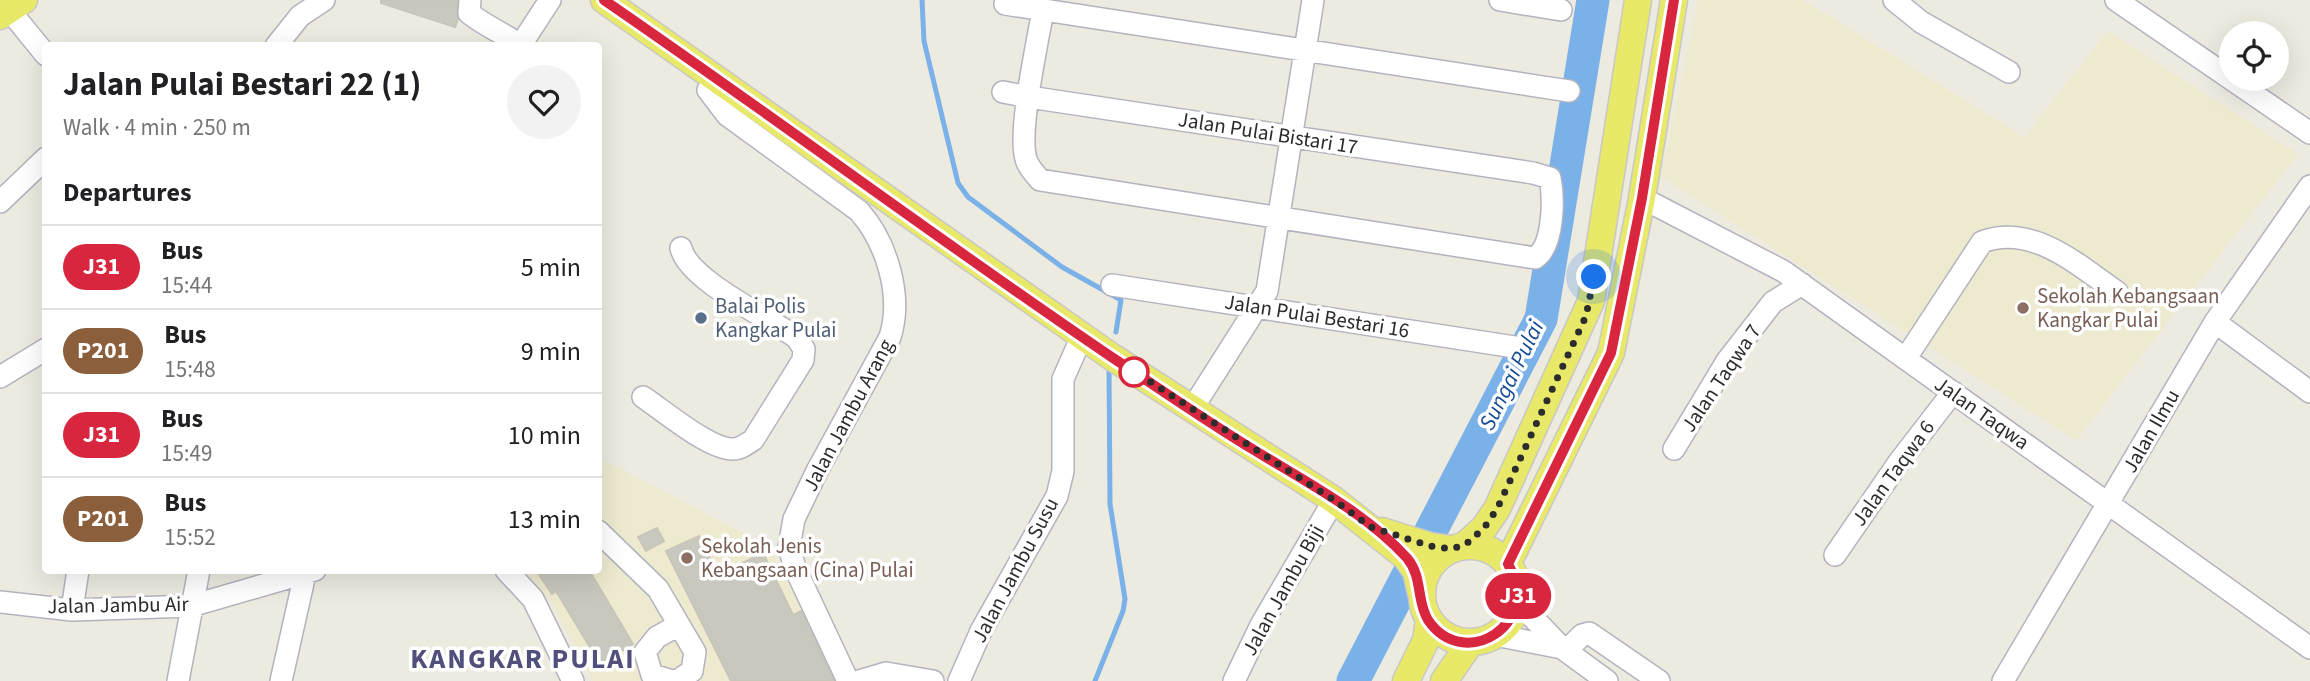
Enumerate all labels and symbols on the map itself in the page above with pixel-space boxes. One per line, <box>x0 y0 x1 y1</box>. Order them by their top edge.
street label: Jalan Pulai Bistari 17 <box>1176 104 1360 162</box>
your location <box>1576 259 1611 294</box>
place label: Sekolah Kebangsaan Kangkar Pulai <box>2037 281 2219 335</box>
street label: Jalan Pulai Bestari 16 <box>1222 287 1412 345</box>
place label: Balai Polis Kangkar Pulai <box>715 291 837 345</box>
marker: Sekolah Kebangsaan Kangkar Pulai <box>2015 300 2031 316</box>
marker: Balai Polis Kangkar Pulai <box>693 310 709 326</box>
water label: Sungai Pulai <box>1471 314 1552 436</box>
street label: Jalan Taqwa 7 <box>1674 318 1768 438</box>
street label: Jalan Jambu Arang <box>795 333 901 496</box>
unlabelled marker <box>1119 357 1149 387</box>
street label: Jalan Taqwa <box>1928 369 2036 457</box>
street label: Jalan Ilmu <box>2115 384 2187 478</box>
street label: Jalan Taqwa 6 <box>1844 414 1942 532</box>
street label: Jalan Jambu Susu <box>964 492 1066 648</box>
street label: Jalan Jambu Biji <box>1235 519 1331 661</box>
place label: Sekolah Jenis Kebangsaan (Cina) Pulai <box>701 531 914 585</box>
marker: Sekolah Jenis Kebangsaan (Cina) Pulai <box>679 550 695 566</box>
line badge: J31 <box>1478 573 1558 619</box>
street label: Jalan Jambu Air <box>47 589 190 621</box>
district label: KANGKAR PULAI <box>410 639 636 679</box>

